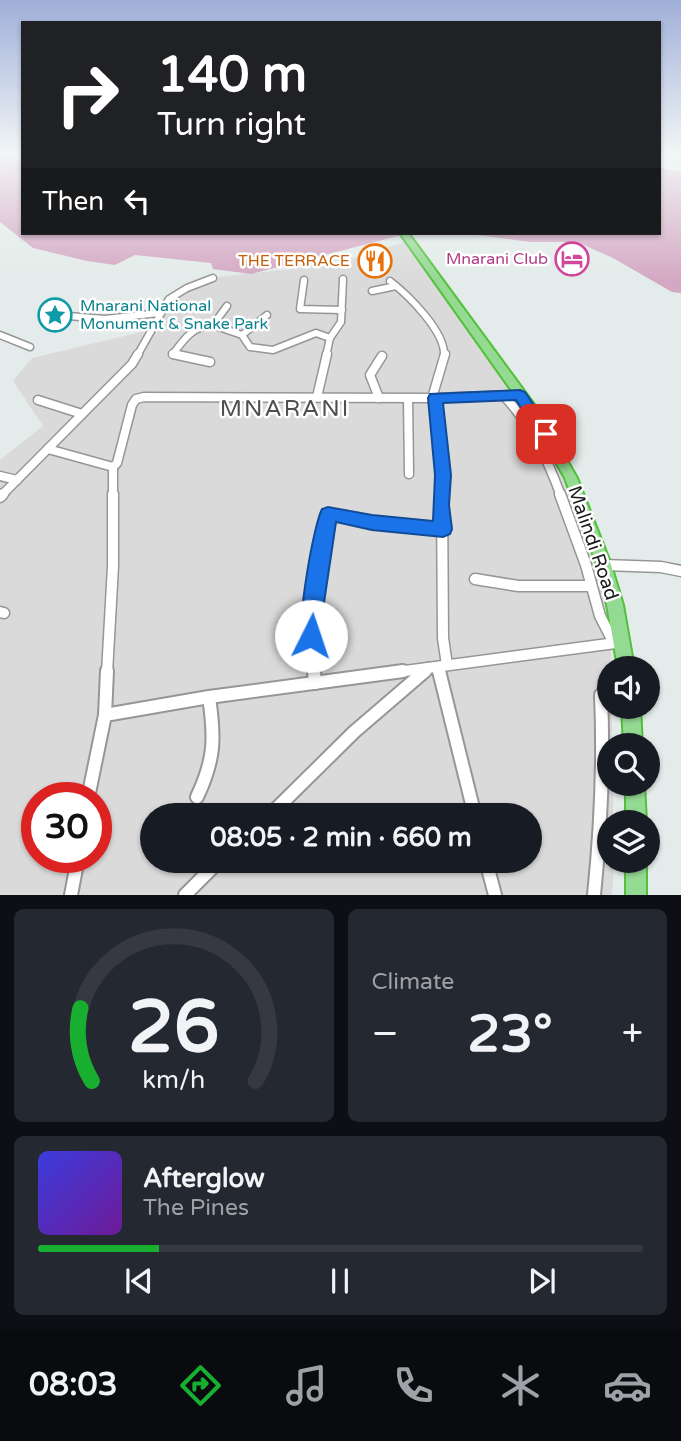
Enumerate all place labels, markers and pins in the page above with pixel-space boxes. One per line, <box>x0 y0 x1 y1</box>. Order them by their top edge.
hotel icon: Mnarani Club <box>553 240 591 278</box>
restaurant icon: THE TERRACE <box>356 242 394 280</box>
place label: Mnarani Club <box>446 249 548 269</box>
place label: THE TERRACE <box>238 251 350 271</box>
place icon: Mnarani National Monument & Snake Park <box>36 296 74 334</box>
place label: Mnarani National Monument & Snake Park <box>80 296 269 334</box>
pin <box>516 404 576 464</box>

